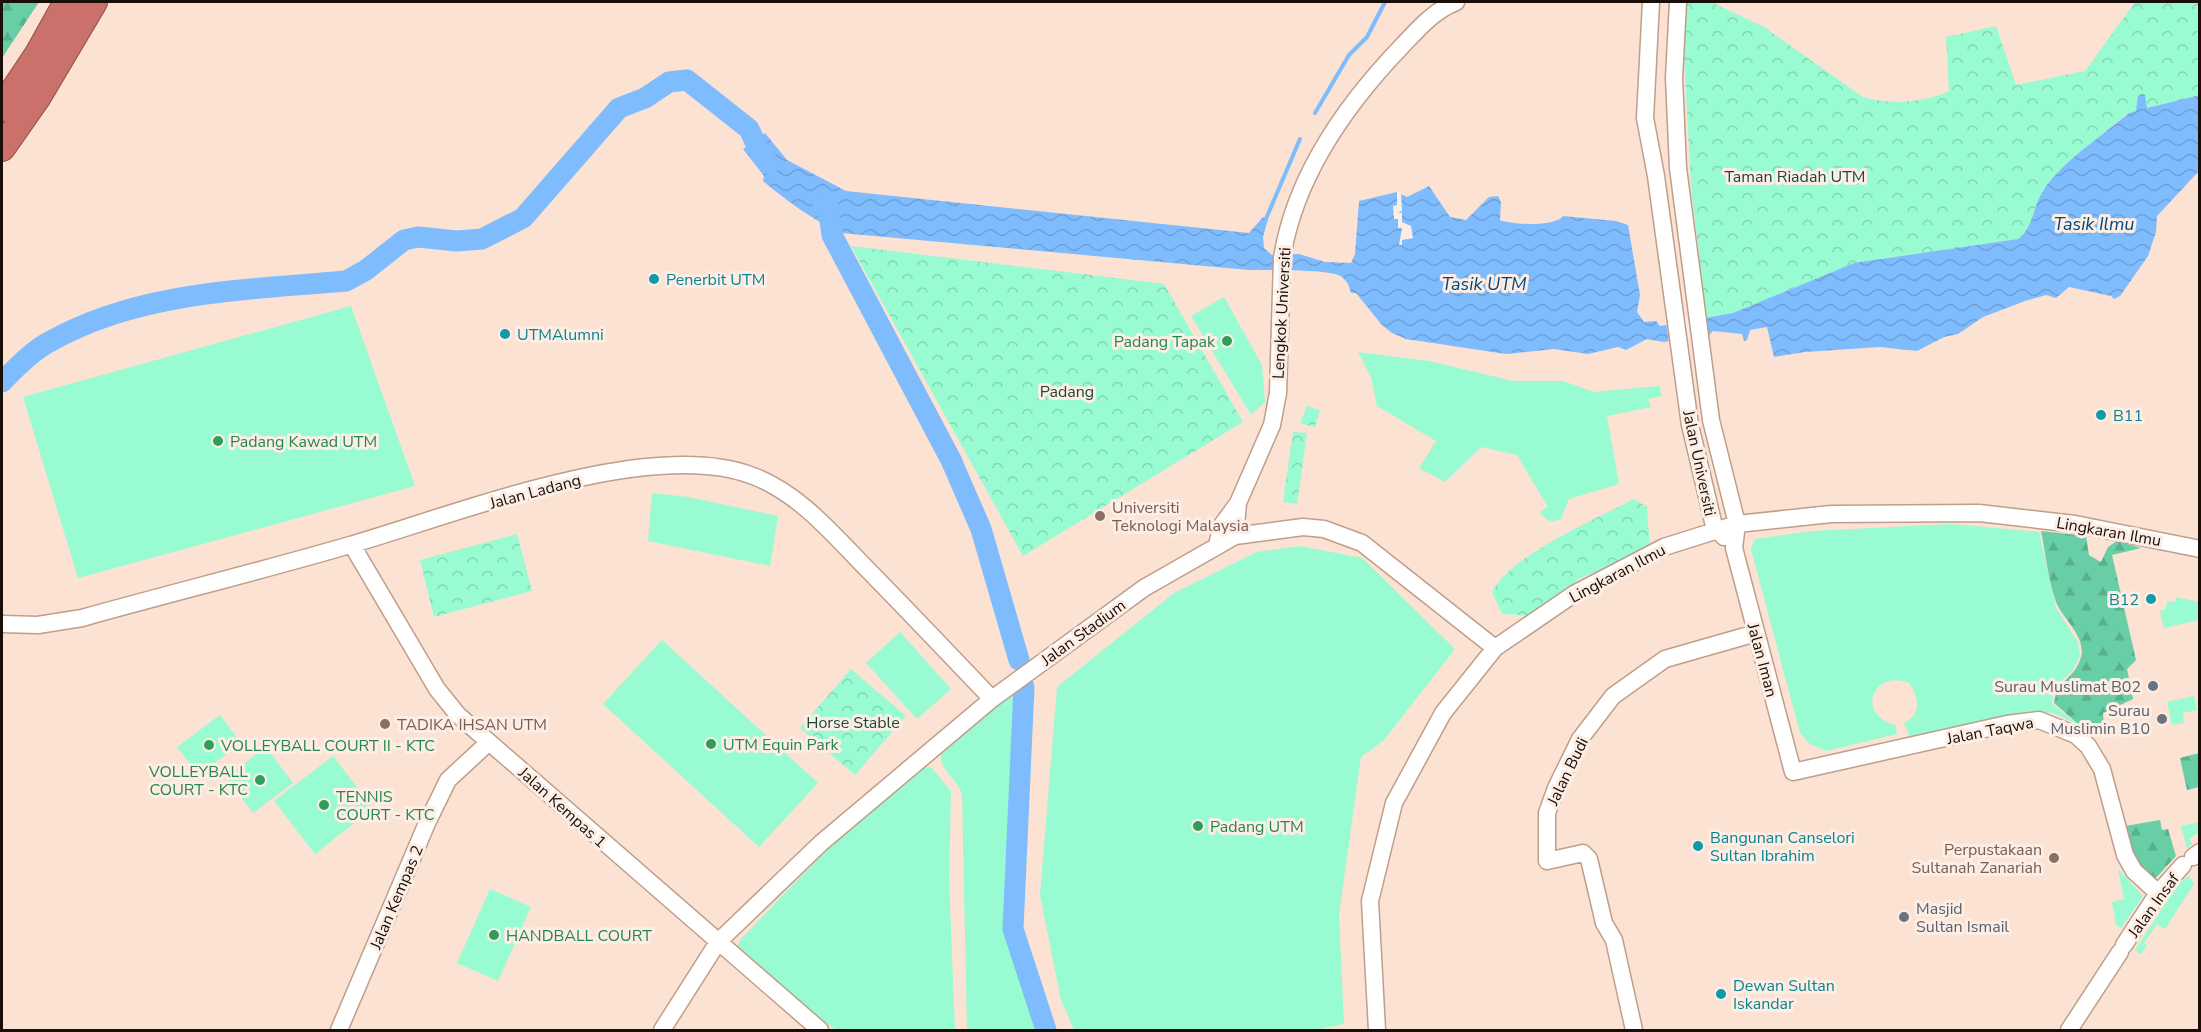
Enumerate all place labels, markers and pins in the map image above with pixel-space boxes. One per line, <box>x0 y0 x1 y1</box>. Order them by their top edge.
place label: Penerbit UTM <box>666 269 765 291</box>
marker: Penerbit UTM <box>647 272 661 286</box>
place label: UTMAlumni <box>517 324 604 346</box>
marker: UTMAlumni <box>498 327 512 341</box>
place label: Padang Tapak <box>1114 331 1216 353</box>
marker: Padang Tapak <box>1220 334 1234 348</box>
place label: B11 <box>2113 405 2143 427</box>
marker: B11 <box>2094 408 2108 422</box>
place label: Padang Kawad UTM <box>230 431 377 453</box>
marker: Padang Kawad UTM <box>211 434 225 448</box>
place label: Universiti Teknologi Malaysia <box>1112 497 1249 537</box>
marker: Universiti Teknologi Malaysia <box>1093 509 1107 523</box>
place label: B12 <box>2109 589 2139 611</box>
marker: B12 <box>2144 592 2158 606</box>
place label: Surau Muslimat B02 <box>1994 676 2141 698</box>
marker: Surau Muslimat B02 <box>2146 679 2160 693</box>
place label: Surau Muslimin B10 <box>2051 700 2150 740</box>
marker: Surau Muslimin B10 <box>2155 712 2169 726</box>
place label: TADIKA IHSAN UTM <box>397 714 547 736</box>
marker: TADIKA IHSAN UTM <box>378 717 392 731</box>
place label: UTM Equin Park <box>723 734 840 756</box>
place label: VOLLEYBALL COURT II - KTC <box>220 735 435 757</box>
marker: UTM Equin Park <box>704 737 718 751</box>
marker: VOLLEYBALL COURT II - KTC <box>202 738 216 752</box>
place label: VOLLEYBALL COURT - KTC <box>148 761 248 801</box>
marker: VOLLEYBALL COURT - KTC <box>253 773 267 787</box>
place label: TENNIS COURT - KTC <box>336 786 435 826</box>
marker: TENNIS COURT - KTC <box>317 798 331 812</box>
place label: Padang UTM <box>1210 816 1304 838</box>
marker: Padang UTM <box>1191 819 1205 833</box>
place label: Bangunan Canselori Sultan Ibrahim <box>1710 827 1855 867</box>
marker: Bangunan Canselori Sultan Ibrahim <box>1691 839 1705 853</box>
place label: Perpustakaan Sultanah Zanariah <box>1911 839 2042 879</box>
marker: Perpustakaan Sultanah Zanariah <box>2047 851 2061 865</box>
place label: Masjid Sultan Ismail <box>1916 898 2009 938</box>
marker: Masjid Sultan Ismail <box>1897 910 1911 924</box>
place label: HANDBALL COURT <box>506 925 652 947</box>
marker: HANDBALL COURT <box>487 928 501 942</box>
place label: Dewan Sultan Iskandar <box>1733 975 1835 1015</box>
marker: Dewan Sultan Iskandar <box>1714 987 1728 1001</box>

